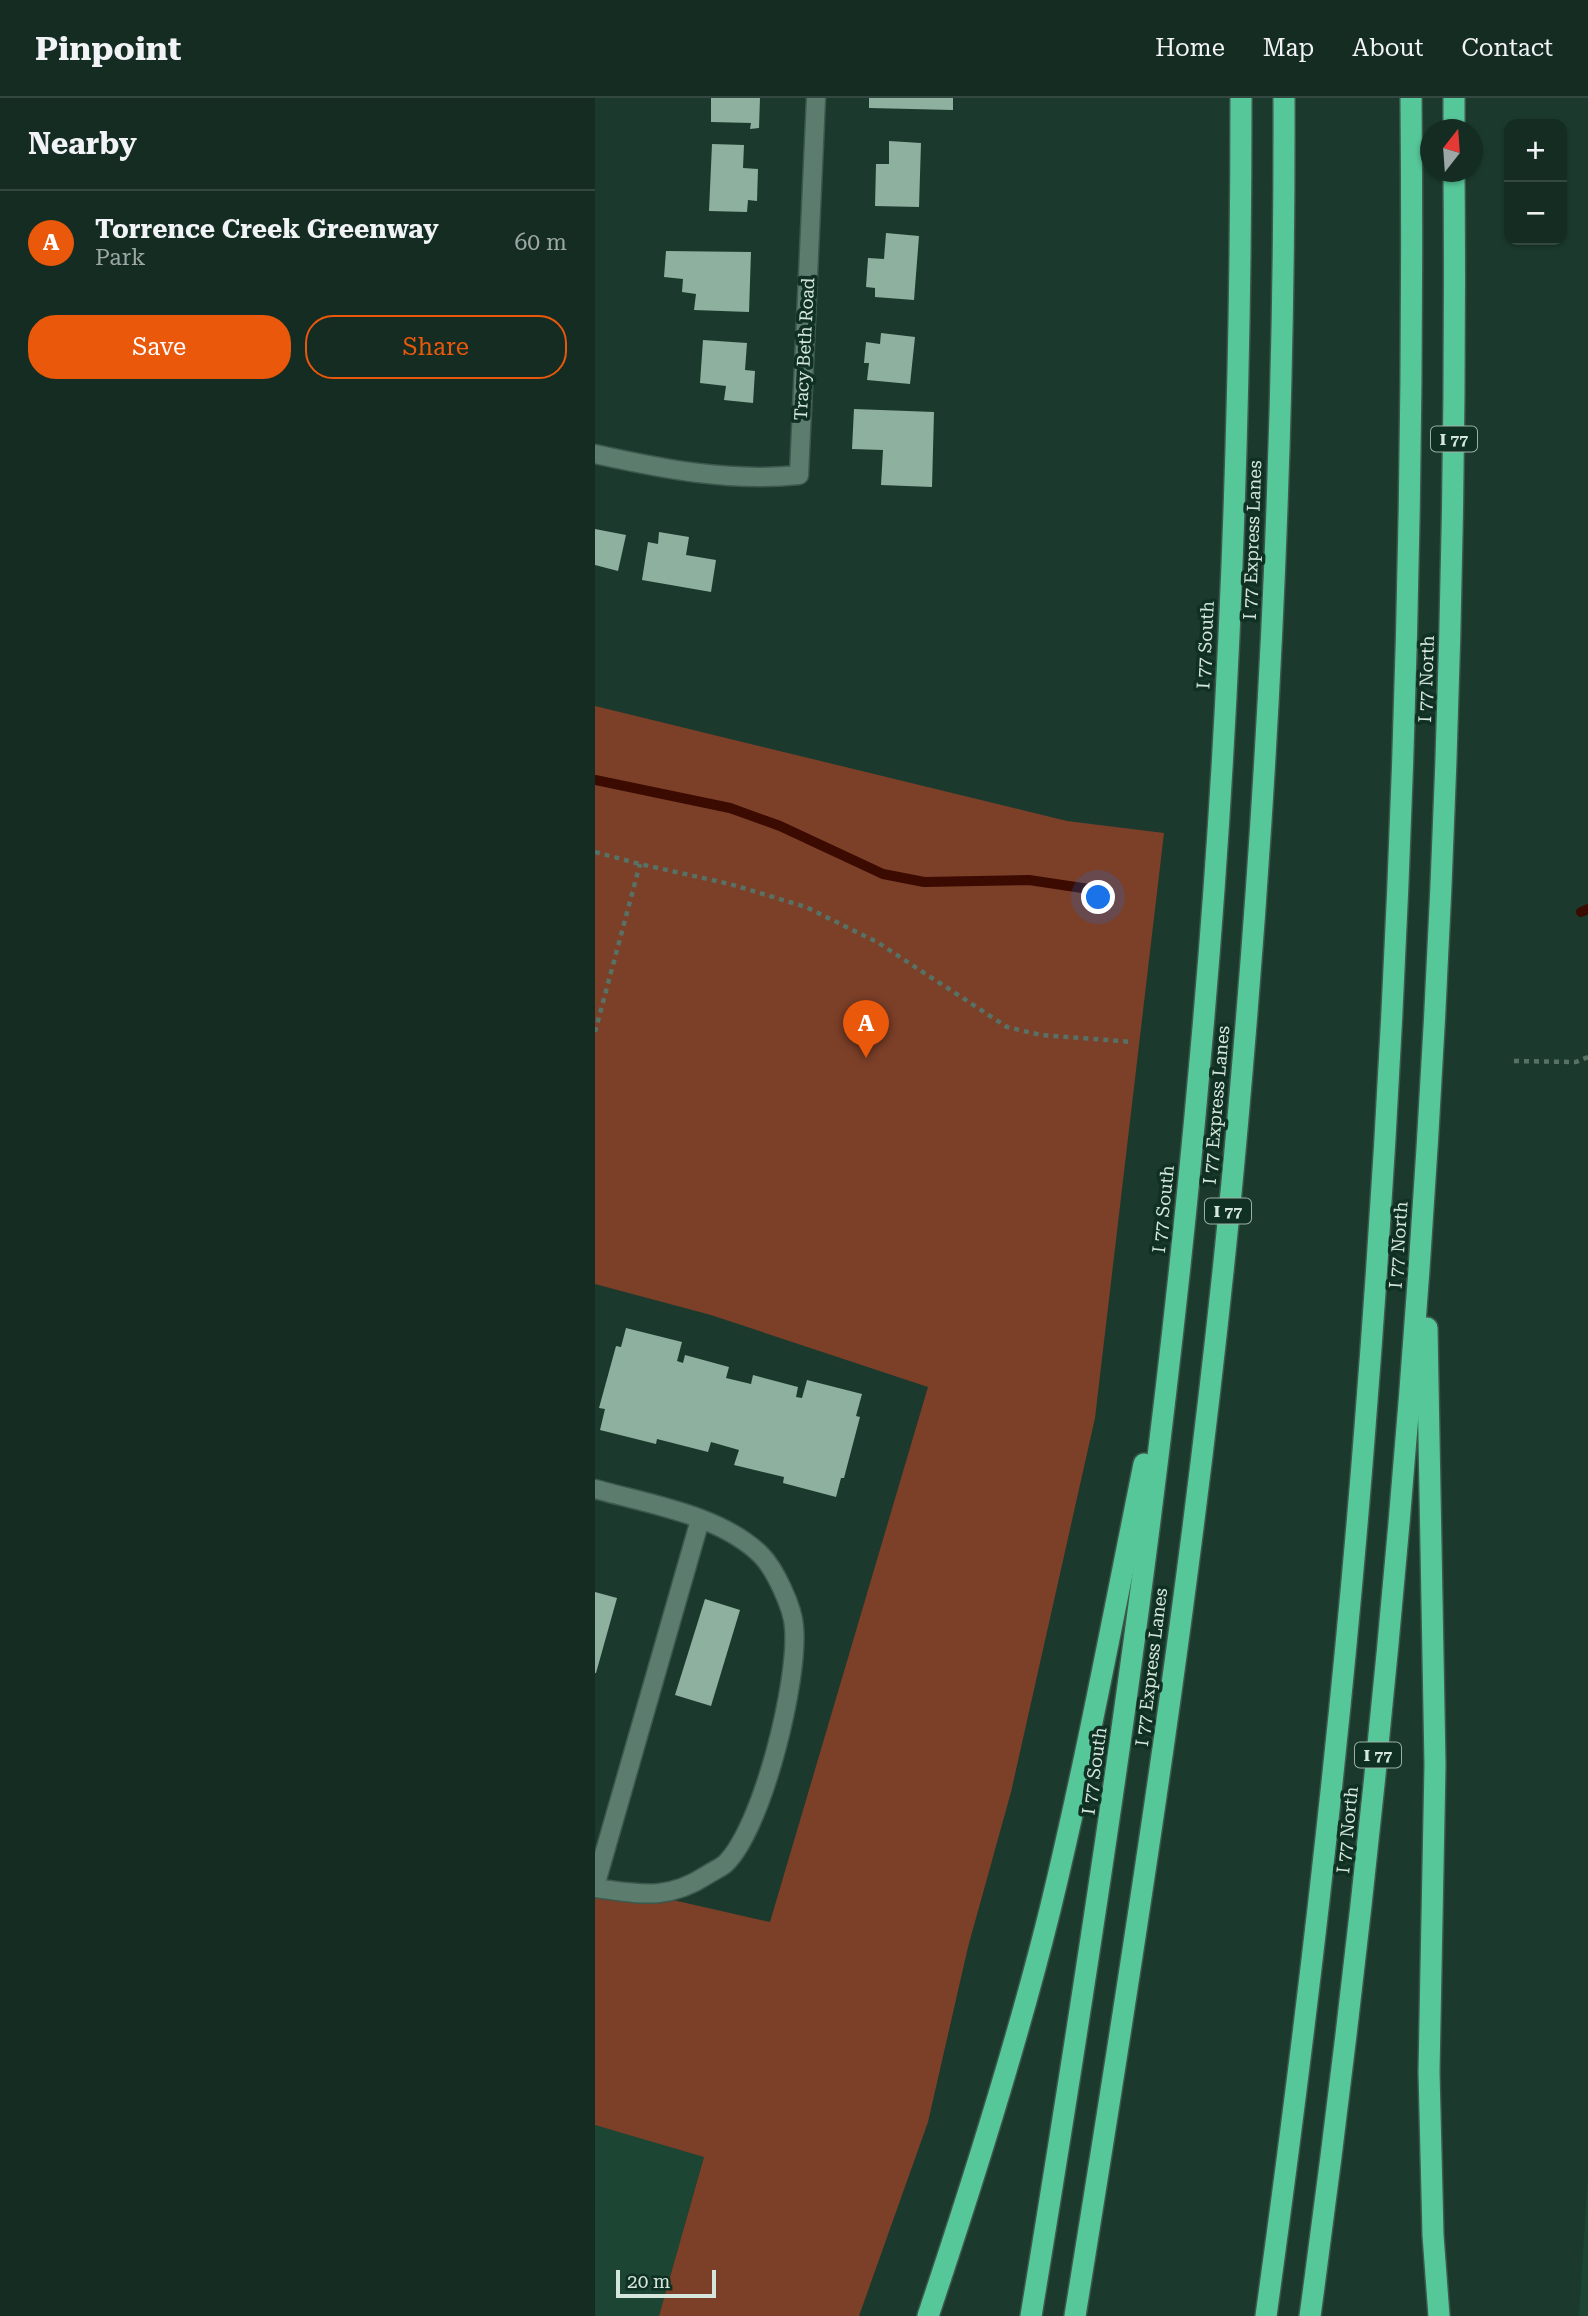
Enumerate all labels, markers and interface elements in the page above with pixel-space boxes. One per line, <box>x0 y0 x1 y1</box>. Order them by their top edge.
text: Pinpoint <box>35 29 181 68</box>
text: Home <box>1155 34 1225 62</box>
text: Map <box>1263 34 1314 62</box>
text: About <box>1352 34 1423 62</box>
text: Contact <box>1461 34 1553 62</box>
north arrow <box>1420 119 1483 182</box>
map controls <box>1504 119 1567 245</box>
button: + <box>1504 119 1567 182</box>
text: Nearby <box>28 126 137 161</box>
button: − <box>1504 182 1567 245</box>
text: Torrence Creek Greenway <box>95 214 439 244</box>
text: A <box>43 229 59 256</box>
text: 60 m <box>514 229 567 256</box>
text: Park <box>95 244 146 271</box>
street label: Tracy Beth Road <box>790 277 818 421</box>
button: Save <box>28 315 291 379</box>
button: Share <box>305 315 567 379</box>
road number: I 77 <box>1431 426 1477 452</box>
street label: I 77 Express Lanes <box>1239 460 1265 620</box>
street label: I 77 South <box>1192 600 1218 690</box>
street label: I 77 North <box>1414 635 1438 723</box>
your location <box>1081 880 1115 914</box>
pin: A <box>843 1000 889 1058</box>
street label: I 77 Express Lanes <box>1199 1025 1233 1185</box>
street label: I 77 South <box>1148 1164 1178 1254</box>
road number: I 77 <box>1205 1198 1251 1224</box>
street label: I 77 North <box>1384 1200 1412 1289</box>
street label: I 77 Express Lanes <box>1131 1587 1171 1747</box>
street label: I 77 South <box>1077 1726 1111 1816</box>
road number: I 77 <box>1355 1742 1401 1768</box>
street label: I 77 North <box>1332 1785 1362 1875</box>
scale bar <box>616 2267 716 2299</box>
text: 20 m <box>627 2270 670 2293</box>

